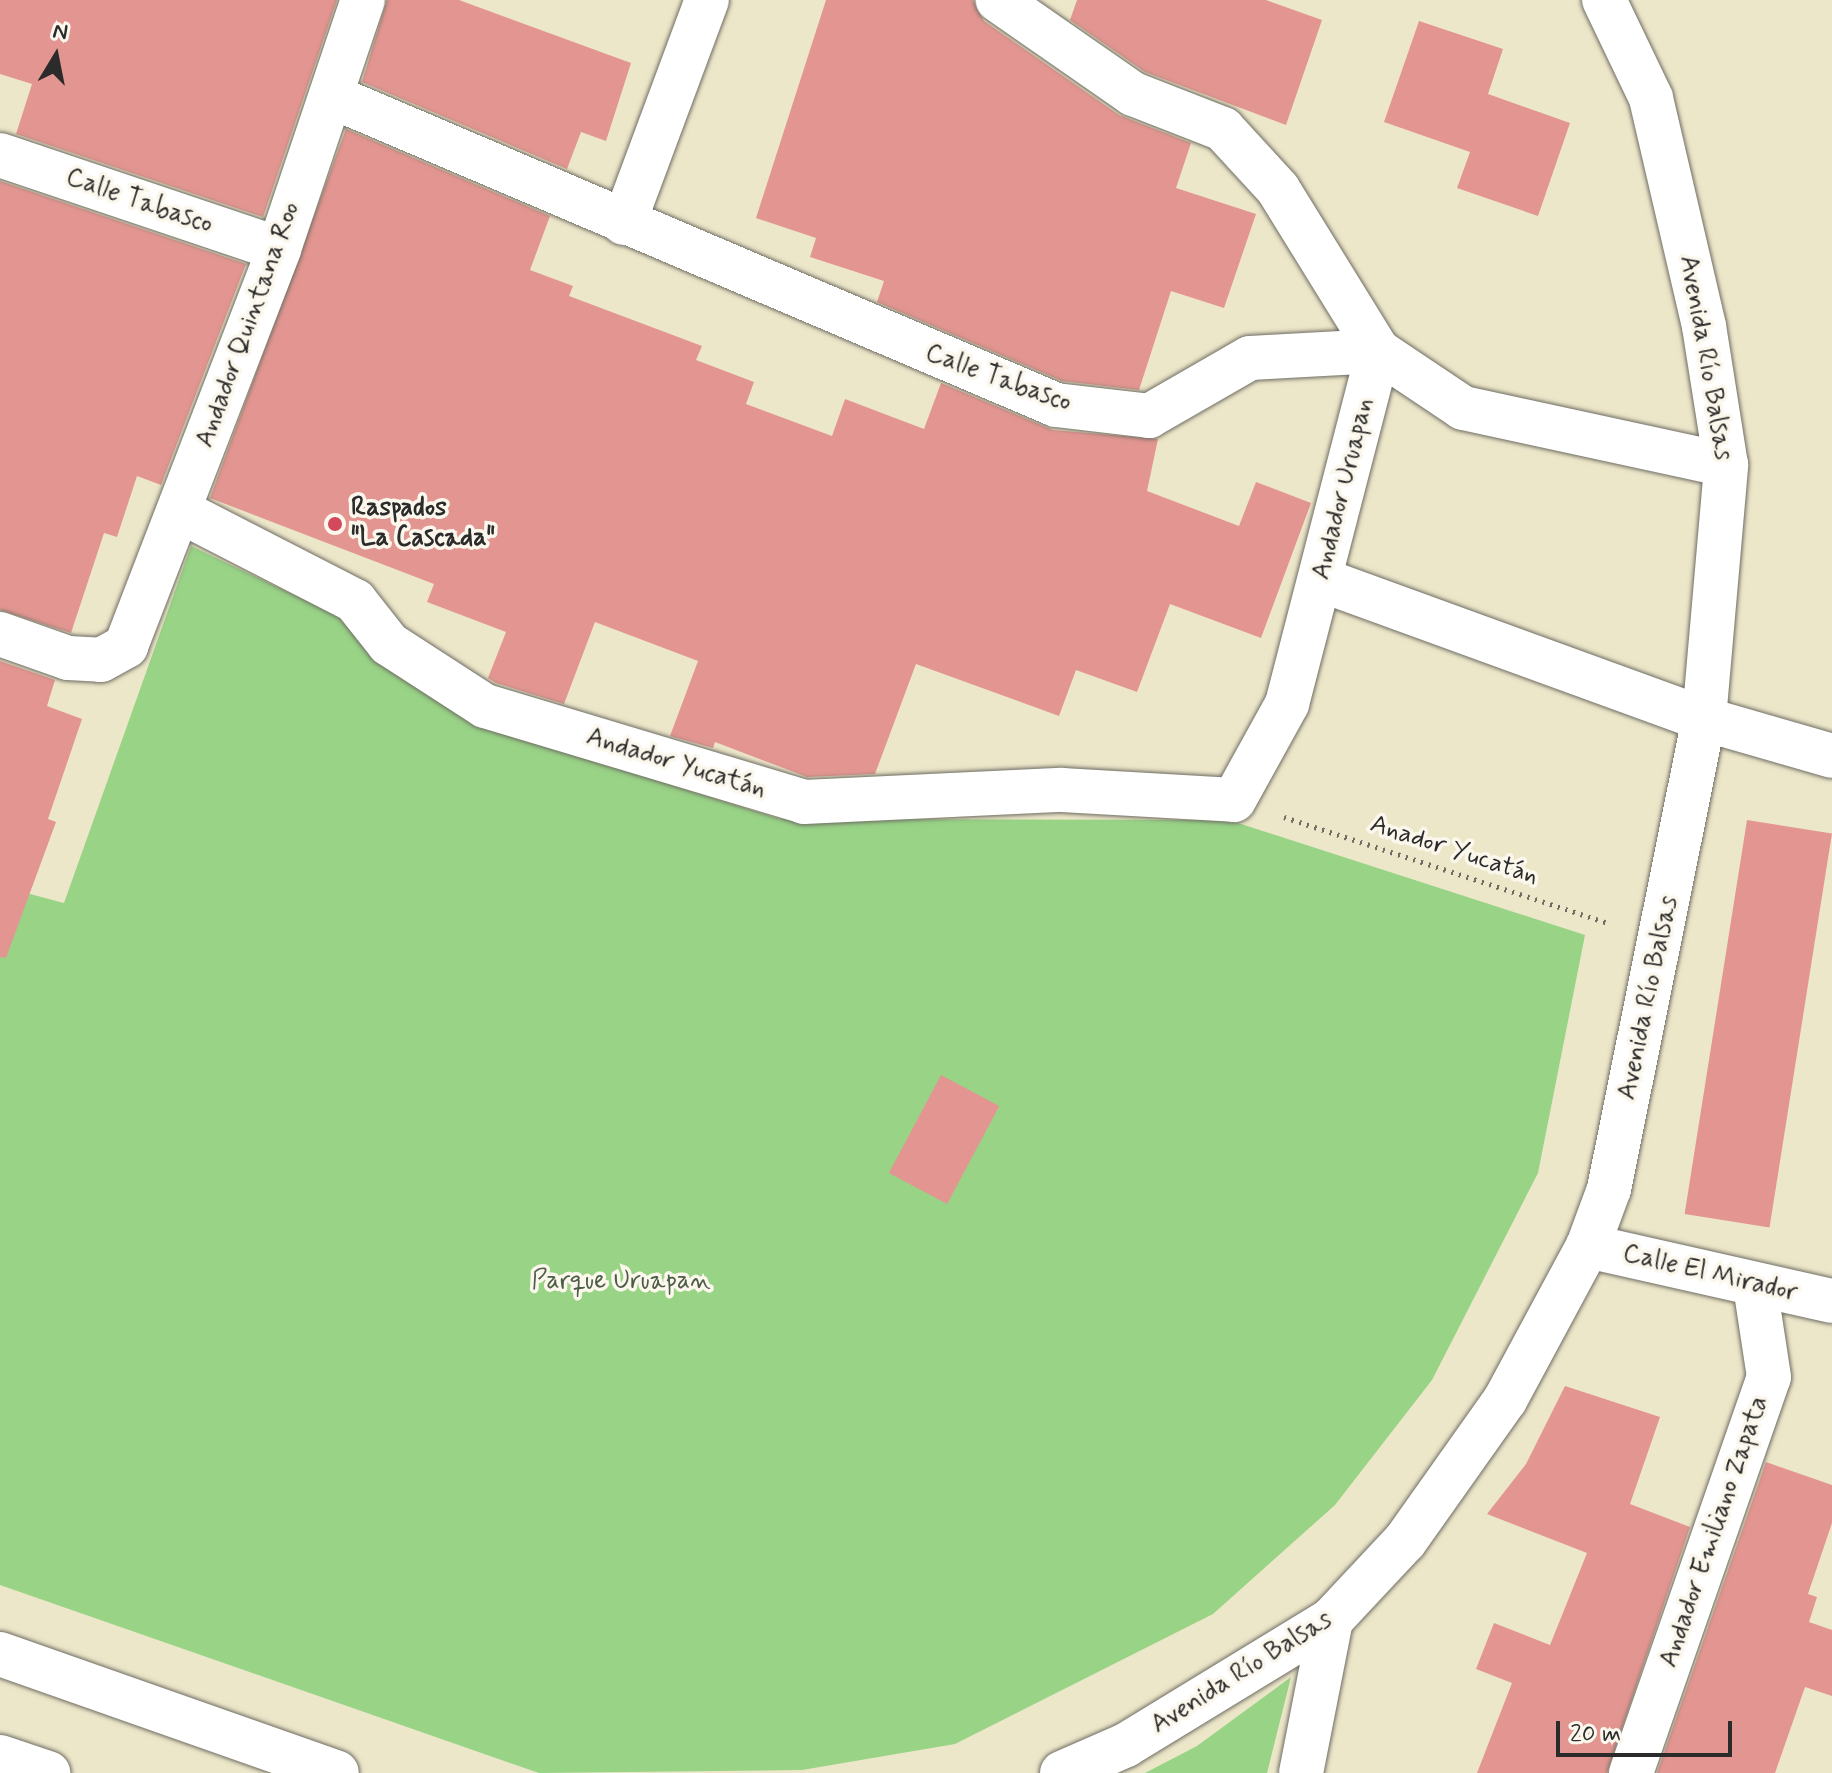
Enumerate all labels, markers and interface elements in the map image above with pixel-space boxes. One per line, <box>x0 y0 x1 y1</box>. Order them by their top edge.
north arrow <box>16 16 96 96</box>
text: N <box>51 17 70 47</box>
street label: Calle Tabasco <box>65 164 213 240</box>
street label: Andador Quintana Roo <box>192 204 306 446</box>
street label: Avenida Río Balsas <box>1672 254 1738 462</box>
street label: Calle Tabasco <box>924 339 1072 419</box>
street label: Andador Uruapan <box>1305 391 1383 587</box>
place label: Raspados "La Cascada" <box>351 493 499 554</box>
marker: Raspados "La Cascada" <box>326 515 344 533</box>
street label: Andador Yucatán <box>582 722 770 806</box>
street label: Anador Yucatán <box>1366 809 1542 893</box>
street label: Avenida Río Balsas <box>1612 894 1686 1102</box>
street label: Calle El Mirador <box>1620 1239 1800 1309</box>
park label: Parque Uruapan <box>531 1266 711 1298</box>
street label: Andador Emiliano Zapata <box>1655 1394 1775 1670</box>
street label: Avenida Río Balsas <box>1147 1605 1337 1741</box>
scale bar <box>1560 1705 1736 1755</box>
text: 20 m <box>1570 1719 1621 1750</box>

